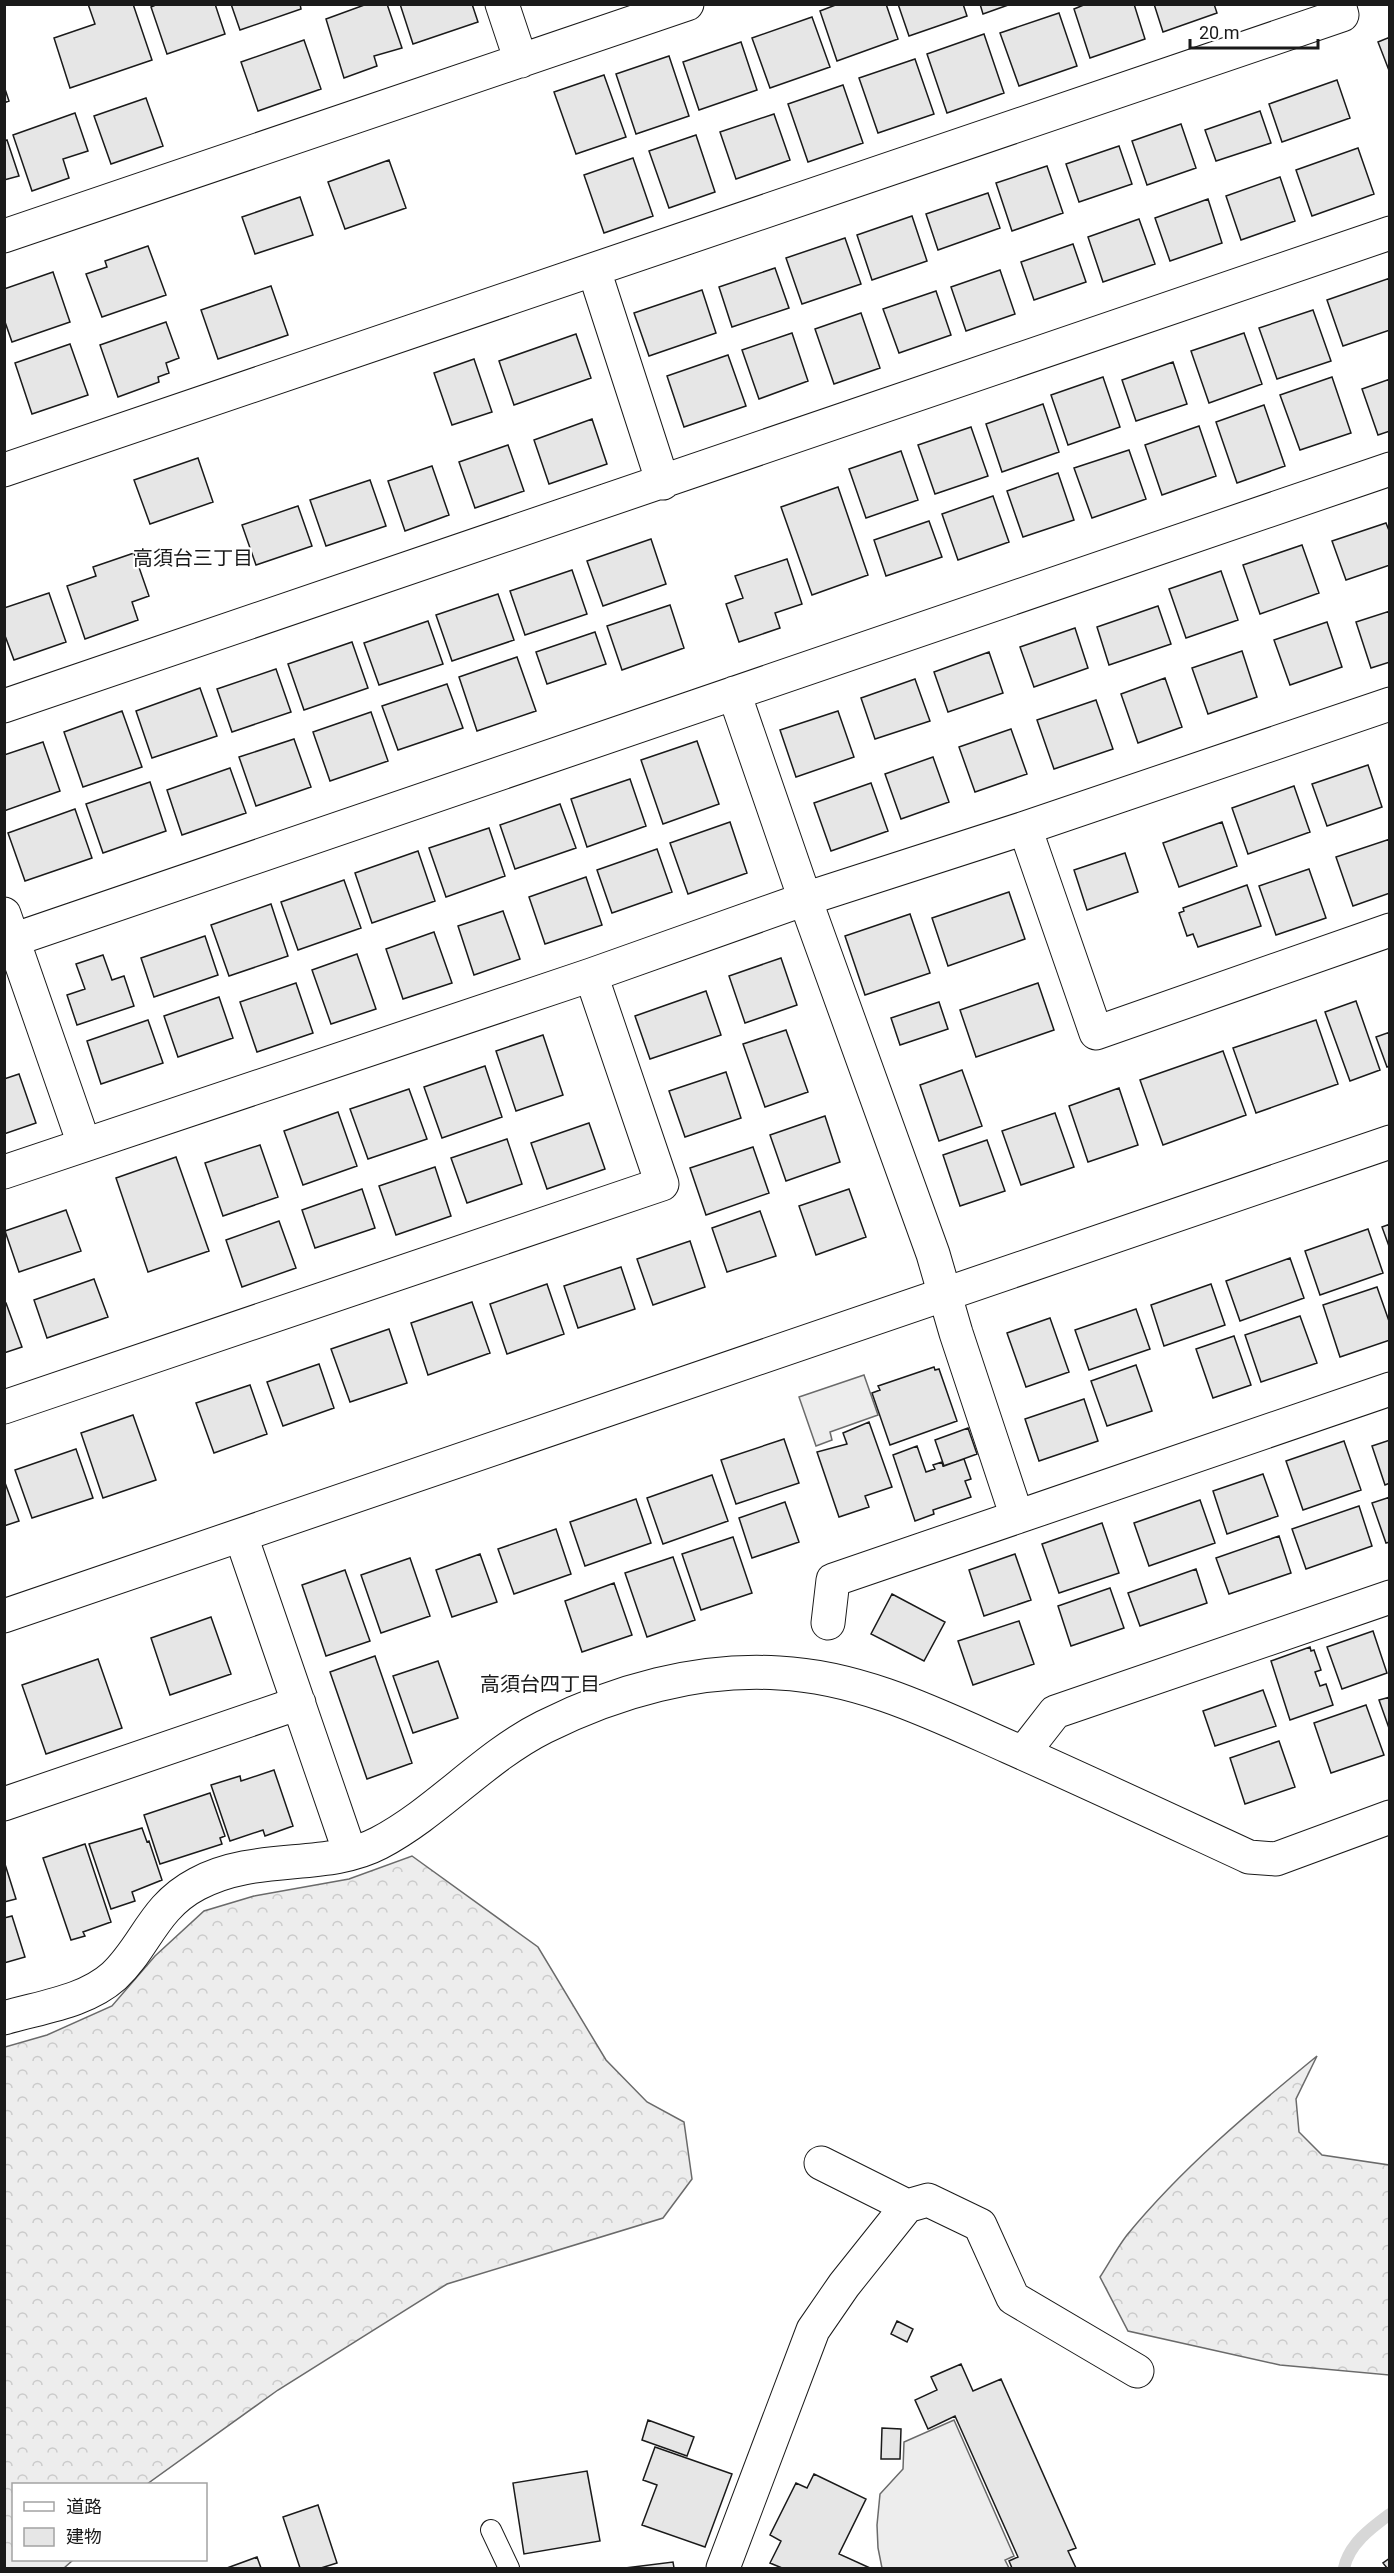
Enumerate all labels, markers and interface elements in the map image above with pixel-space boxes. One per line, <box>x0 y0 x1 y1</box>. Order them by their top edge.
scale bar <box>1190 12 1318 50</box>
text: 20 m <box>1199 22 1239 43</box>
district label: 高須台三丁目 <box>133 546 253 570</box>
district label: 高須台四丁目 <box>480 1672 600 1696</box>
legend <box>12 2483 207 2561</box>
text: 道路 <box>66 2496 102 2517</box>
text: 建物 <box>66 2526 102 2547</box>

